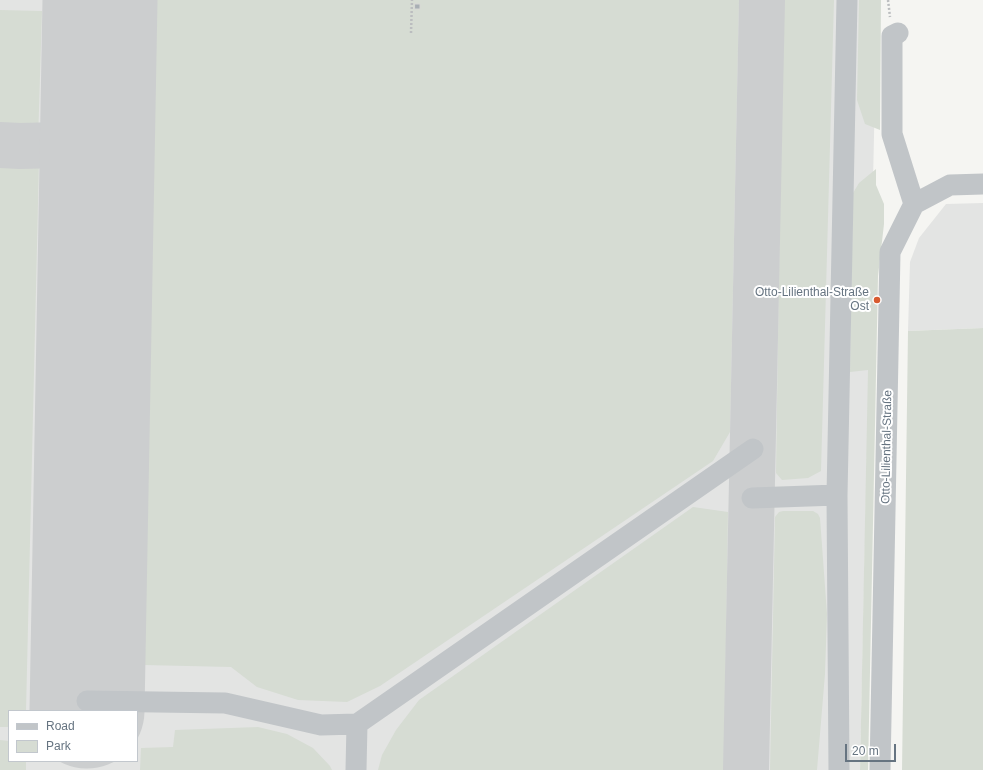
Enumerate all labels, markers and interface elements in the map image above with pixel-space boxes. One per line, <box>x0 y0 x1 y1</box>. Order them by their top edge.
place label: Otto-Lilienthal-Straße Ost <box>755 286 869 314</box>
marker: Otto-Lilienthal-Straße Ost <box>872 295 882 305</box>
street label: Otto-Lilienthal-Straße <box>879 390 895 504</box>
legend <box>8 710 138 762</box>
text: Road <box>46 719 75 733</box>
scale bar <box>847 736 898 762</box>
text: Park <box>46 739 71 753</box>
text: 20 m <box>852 744 879 758</box>

